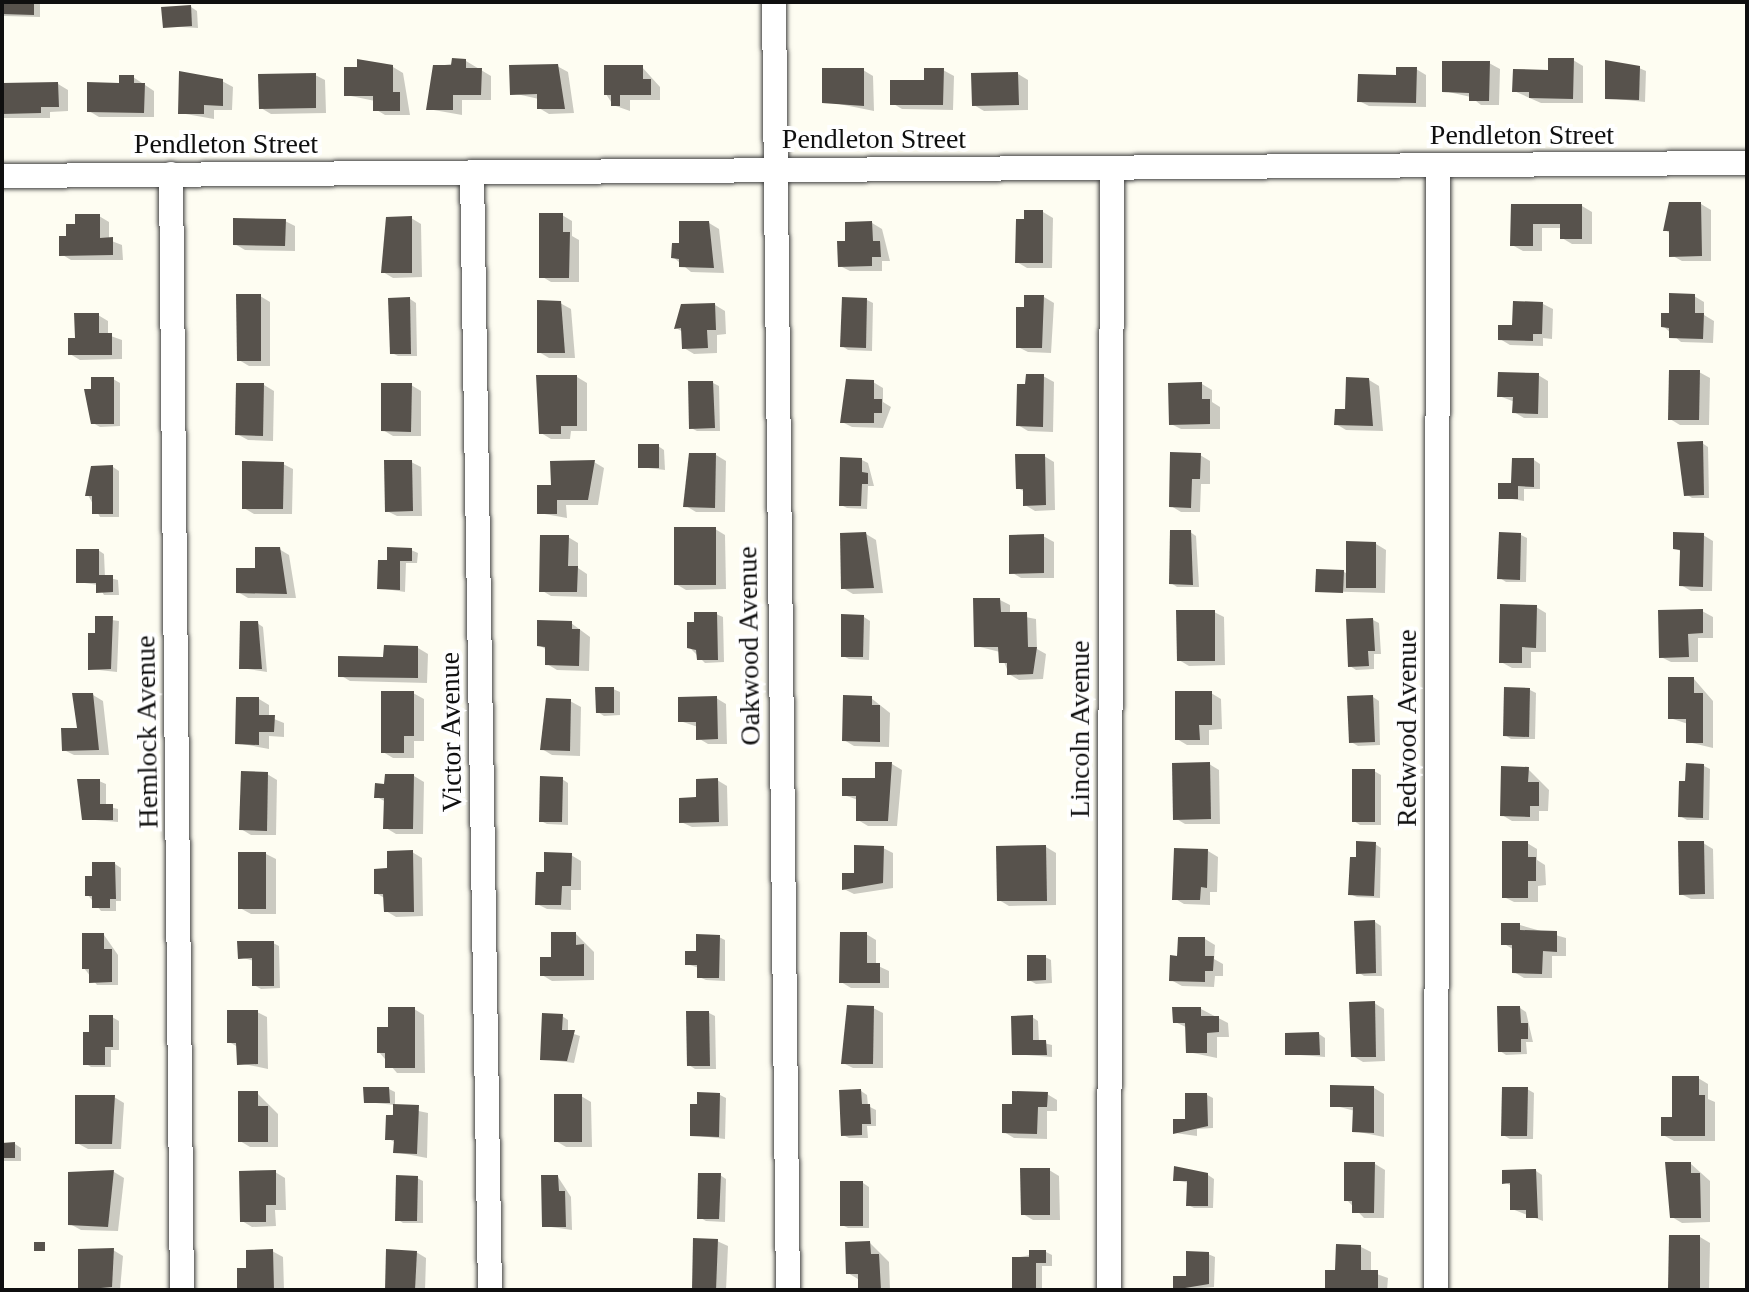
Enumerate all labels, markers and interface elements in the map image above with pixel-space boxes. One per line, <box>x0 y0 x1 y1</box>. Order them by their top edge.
street label: Pendleton Street <box>1430 118 1614 152</box>
street label: Pendleton Street <box>782 122 966 156</box>
street label: Pendleton Street <box>134 127 318 161</box>
street label: Oakwood Avenue <box>730 545 768 747</box>
street label: Redwood Avenue <box>1390 628 1424 828</box>
street label: Hemlock Avenue <box>129 634 165 830</box>
street label: Lincoln Avenue <box>1063 639 1097 819</box>
street label: Victor Avenue <box>433 651 469 813</box>

